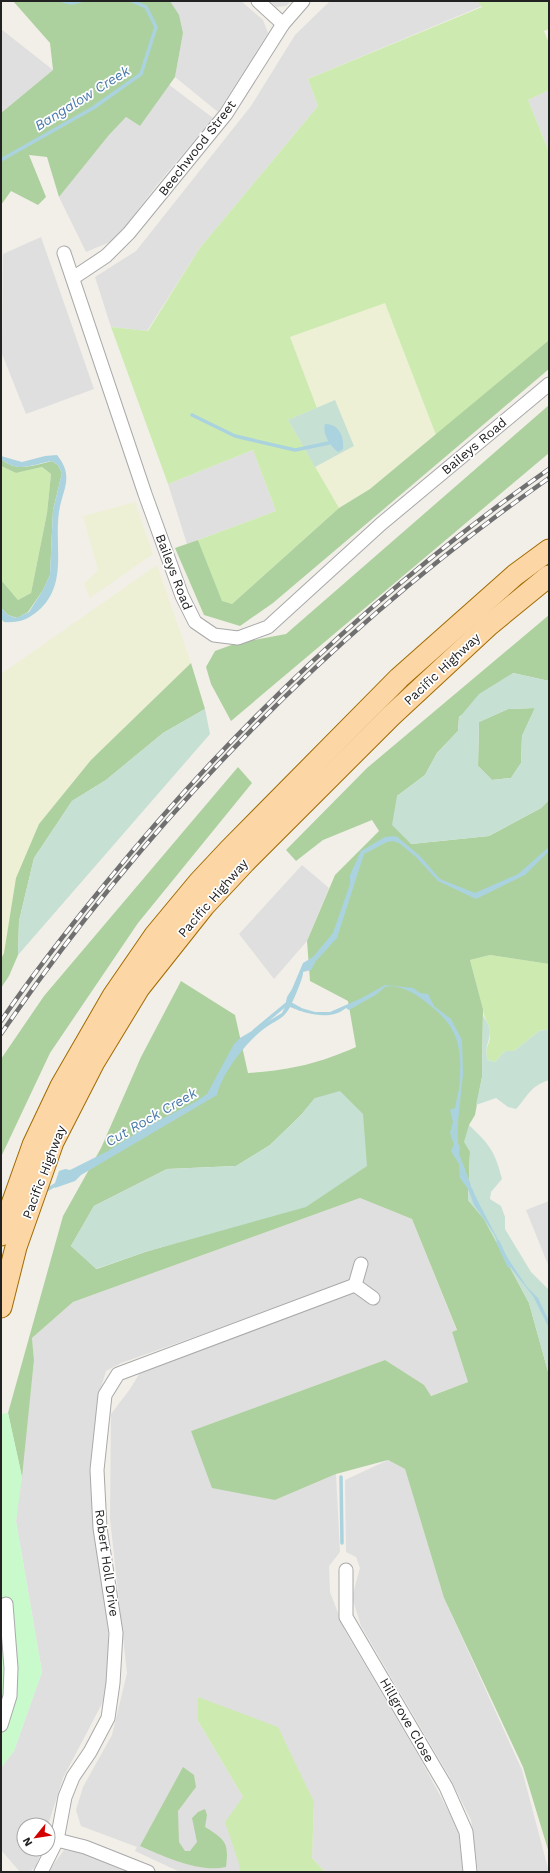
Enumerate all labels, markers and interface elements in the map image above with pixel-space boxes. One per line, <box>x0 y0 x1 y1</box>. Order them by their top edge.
water label: Bangalow Creek <box>32 62 133 134</box>
street label: Beechwood Street <box>155 97 239 199</box>
street label: Baileys Road <box>439 415 509 477</box>
street label: Baileys Road <box>153 532 195 612</box>
street label: Pacific Highway <box>401 630 483 708</box>
street label: Pacific Highway <box>175 856 251 940</box>
water label: Cut Rock Creek <box>102 1084 200 1150</box>
street label: Pacific Highway <box>19 1123 69 1221</box>
street label: Robert Holl Drive <box>92 1508 122 1618</box>
street label: Hillgrove Close <box>377 1675 437 1765</box>
north arrow <box>16 1817 56 1857</box>
text: N <box>20 1835 35 1849</box>

